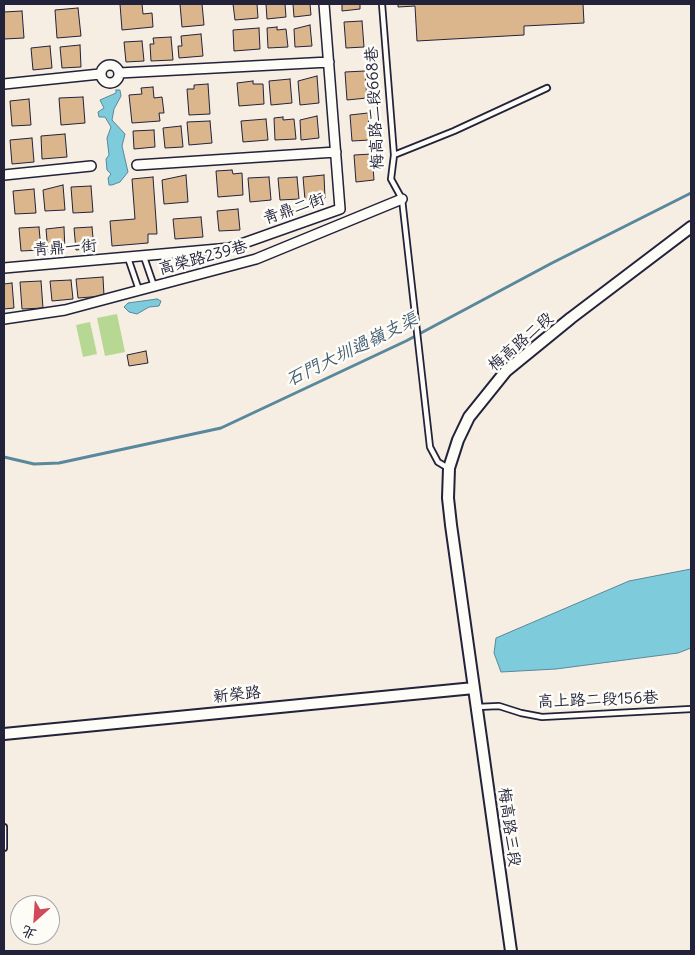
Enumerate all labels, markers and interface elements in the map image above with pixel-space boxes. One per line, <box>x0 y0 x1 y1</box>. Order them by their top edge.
street label: 梅高路二段668巷 <box>362 46 388 170</box>
street label: 青鼎二街 <box>261 190 327 228</box>
street label: 青鼎一街 <box>32 236 98 260</box>
street label: 高榮路239巷 <box>157 237 249 279</box>
water label: 石門大圳過嶺支渠 <box>283 309 421 391</box>
street label: 梅高路二段 <box>485 309 557 375</box>
street label: 新榮路 <box>212 683 262 707</box>
street label: 高上路二段156巷 <box>537 688 659 712</box>
street label: 梅高路三段 <box>494 786 524 868</box>
north arrow <box>10 895 60 945</box>
text: 北 <box>19 921 39 944</box>

